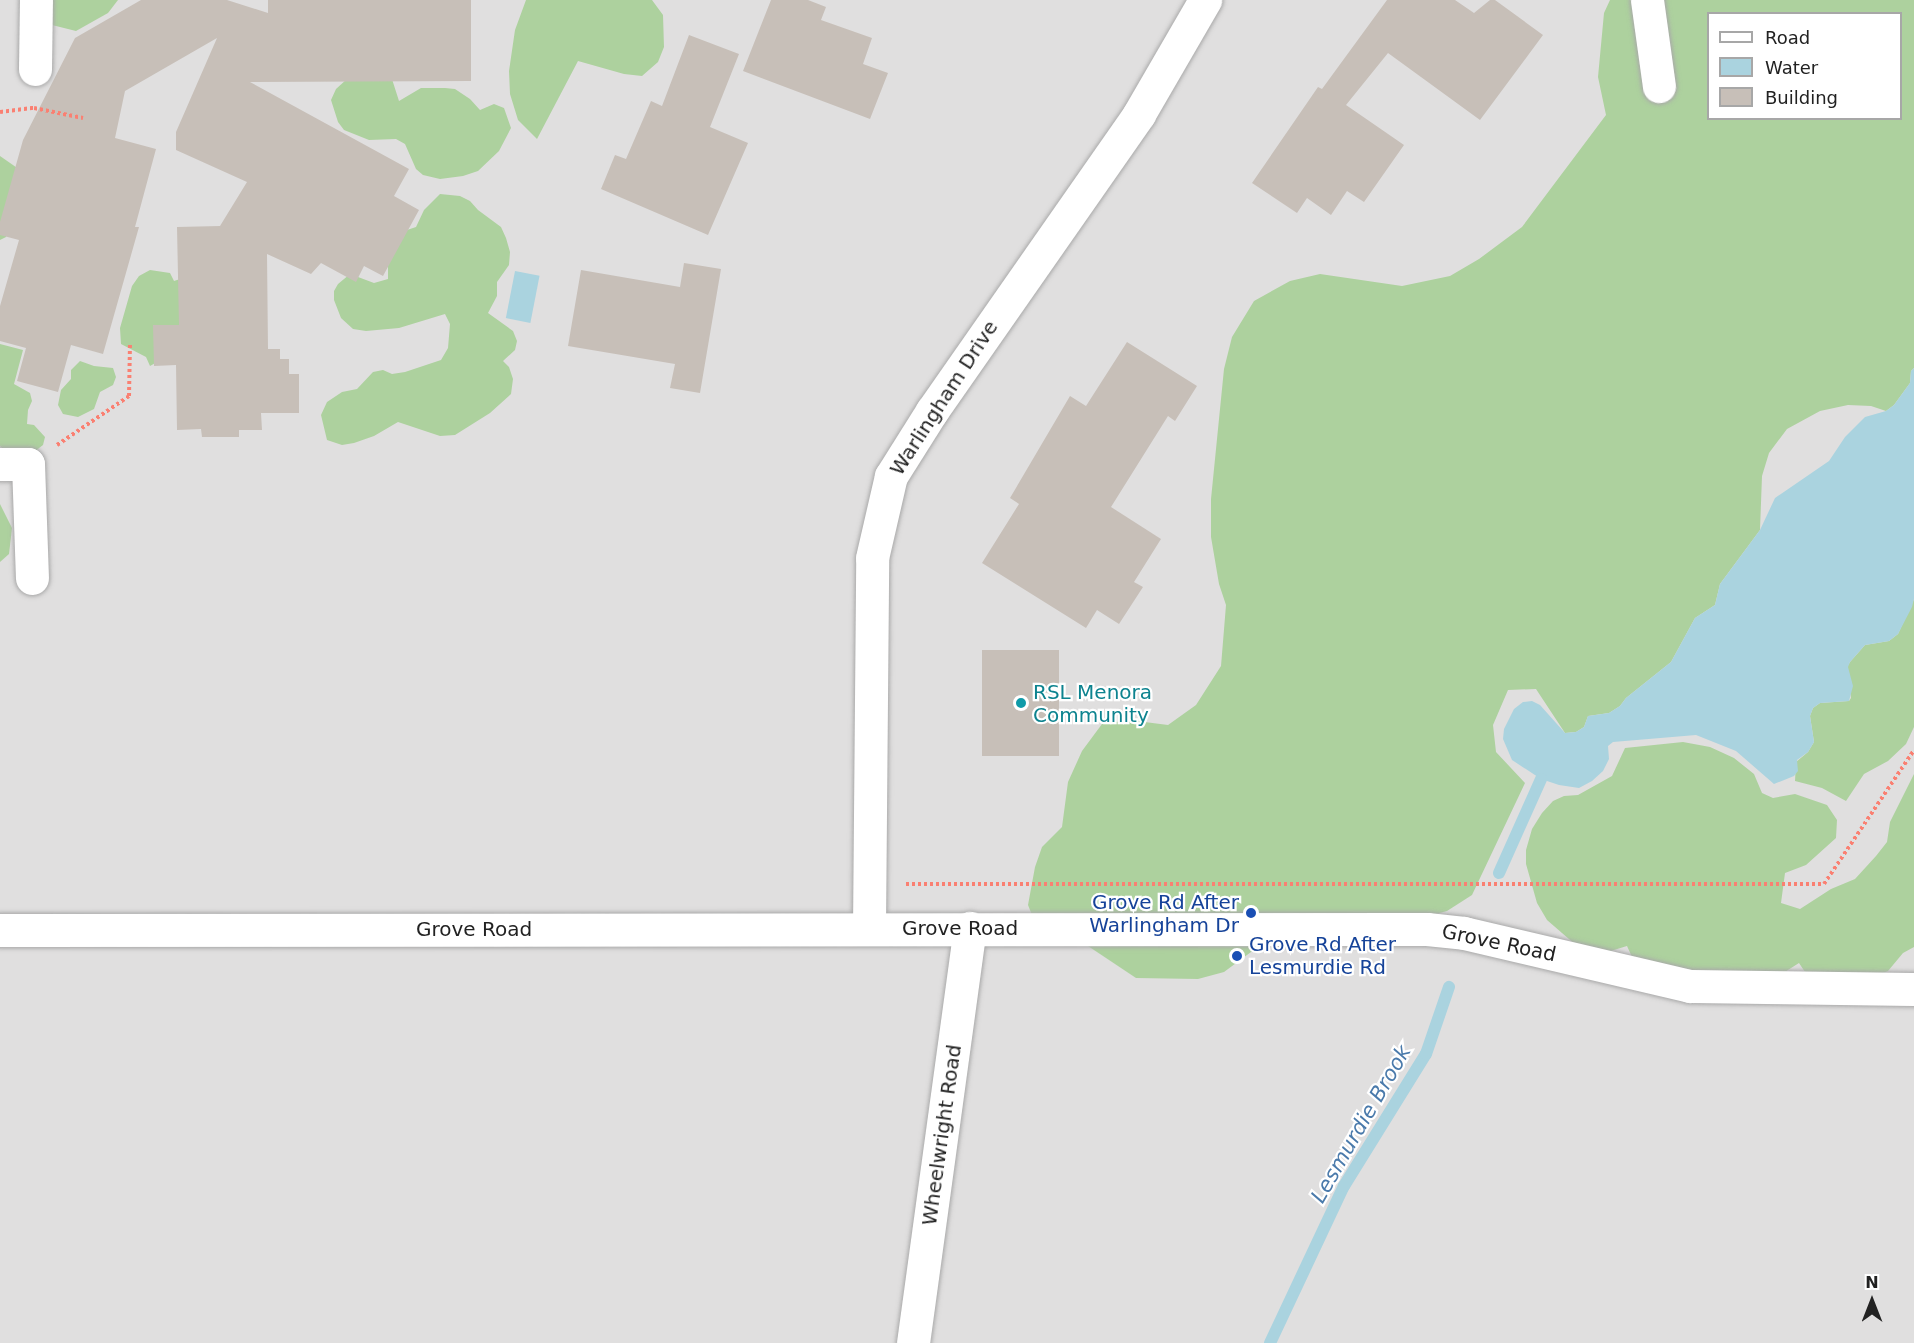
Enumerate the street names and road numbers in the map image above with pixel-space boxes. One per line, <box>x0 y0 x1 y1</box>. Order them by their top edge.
street label: Warlingham Drive <box>885 316 1003 480</box>
street label: Grove Road <box>902 916 1018 940</box>
street label: Grove Road <box>416 917 532 941</box>
street label: Grove Road <box>1440 919 1558 967</box>
street label: Wheelwright Road <box>917 1043 967 1227</box>

